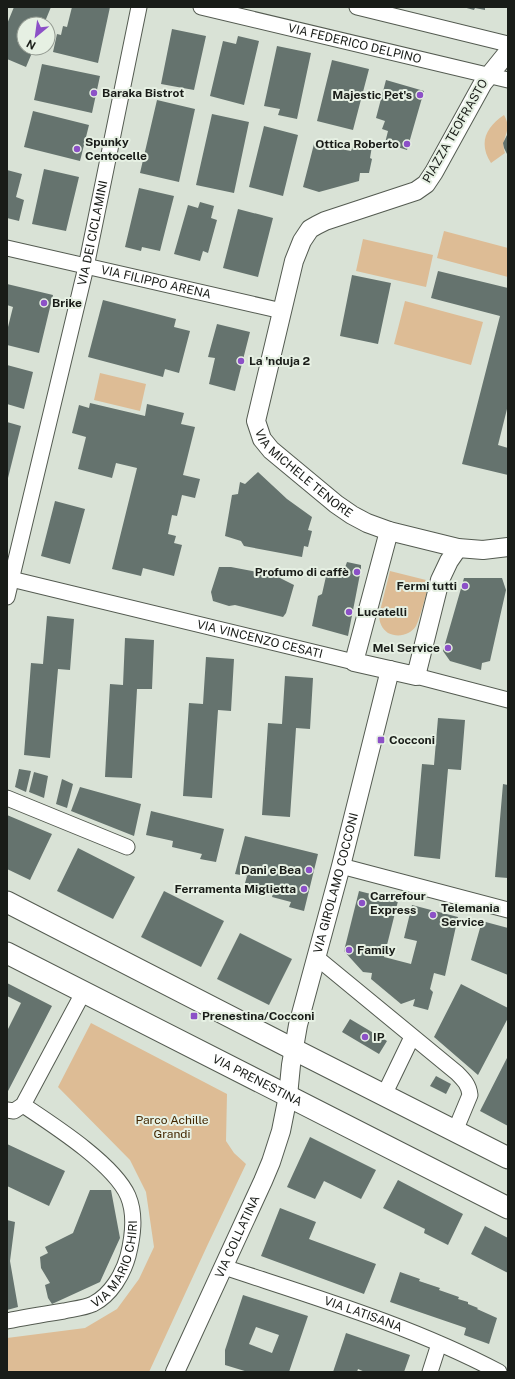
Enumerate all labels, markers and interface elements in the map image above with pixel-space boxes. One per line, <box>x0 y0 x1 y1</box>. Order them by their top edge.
north arrow <box>16 16 56 56</box>
street label: VIA FEDERICO DELPINO <box>287 21 423 66</box>
text: N <box>24 37 38 52</box>
street label: PIAZZA TEOFRASTO <box>420 77 490 185</box>
place label: Baraka Bistrot <box>102 86 184 100</box>
marker: Baraka Bistrot <box>89 88 99 98</box>
place label: Majestic Pet's <box>332 88 412 102</box>
marker: Majestic Pet's <box>415 90 425 100</box>
place label: Spunky Centocelle <box>85 135 147 163</box>
place label: Ottica Roberto <box>315 137 399 151</box>
marker: Ottica Roberto <box>402 139 412 149</box>
marker: Spunky Centocelle <box>72 144 82 154</box>
street label: VIA DEI CICLAMINI <box>75 179 110 287</box>
street label: VIA FILIPPO ARENA <box>100 263 213 302</box>
place label: Brike <box>52 296 82 310</box>
marker: Brike <box>39 298 49 308</box>
place label: La 'nduja 2 <box>249 354 311 368</box>
marker: La 'nduja 2 <box>236 356 246 366</box>
street label: VIA MICHELE TENORE <box>252 427 355 520</box>
place label: Profumo di caffè <box>255 565 349 579</box>
marker: Profumo di caffè <box>352 567 362 577</box>
place label: Fermi tutti <box>396 579 457 593</box>
marker: Fermi tutti <box>460 581 470 591</box>
place label: Lucatelli <box>357 605 407 619</box>
marker: Lucatelli <box>344 607 354 617</box>
street label: VIA VINCENZO CESATI <box>195 617 324 661</box>
place label: Mel Service <box>372 641 440 655</box>
marker: Mel Service <box>443 643 453 653</box>
place label: Cocconi <box>389 733 435 747</box>
marker: Cocconi <box>376 735 386 745</box>
street label: VIA GIROLAMO COCCONI <box>311 811 361 955</box>
place label: Dani e Bea <box>241 863 301 877</box>
marker: Dani e Bea <box>304 865 314 875</box>
place label: Ferramenta Miglietta <box>174 882 296 896</box>
marker: Ferramenta Miglietta <box>299 884 309 894</box>
place label: Carrefour Express <box>370 889 426 917</box>
marker: Carrefour Express <box>357 898 367 908</box>
place label: Telemania Service <box>441 901 500 929</box>
marker: Telemania Service <box>428 910 438 920</box>
place label: Family <box>357 943 396 957</box>
marker: Family <box>344 945 354 955</box>
place label: Prenestina/Cocconi <box>202 1009 315 1023</box>
marker: Prenestina/Cocconi <box>189 1011 199 1021</box>
place label: IP <box>373 1030 385 1044</box>
marker: IP <box>360 1032 370 1042</box>
street label: VIA PRENESTINA <box>210 1052 305 1109</box>
park label: Parco Achille Grandi <box>135 1113 209 1141</box>
street label: VIA COLLATINA <box>212 1193 263 1280</box>
street label: VIA MARIO CHIRI <box>89 1220 140 1310</box>
street label: VIA LATISANA <box>322 1294 405 1335</box>

